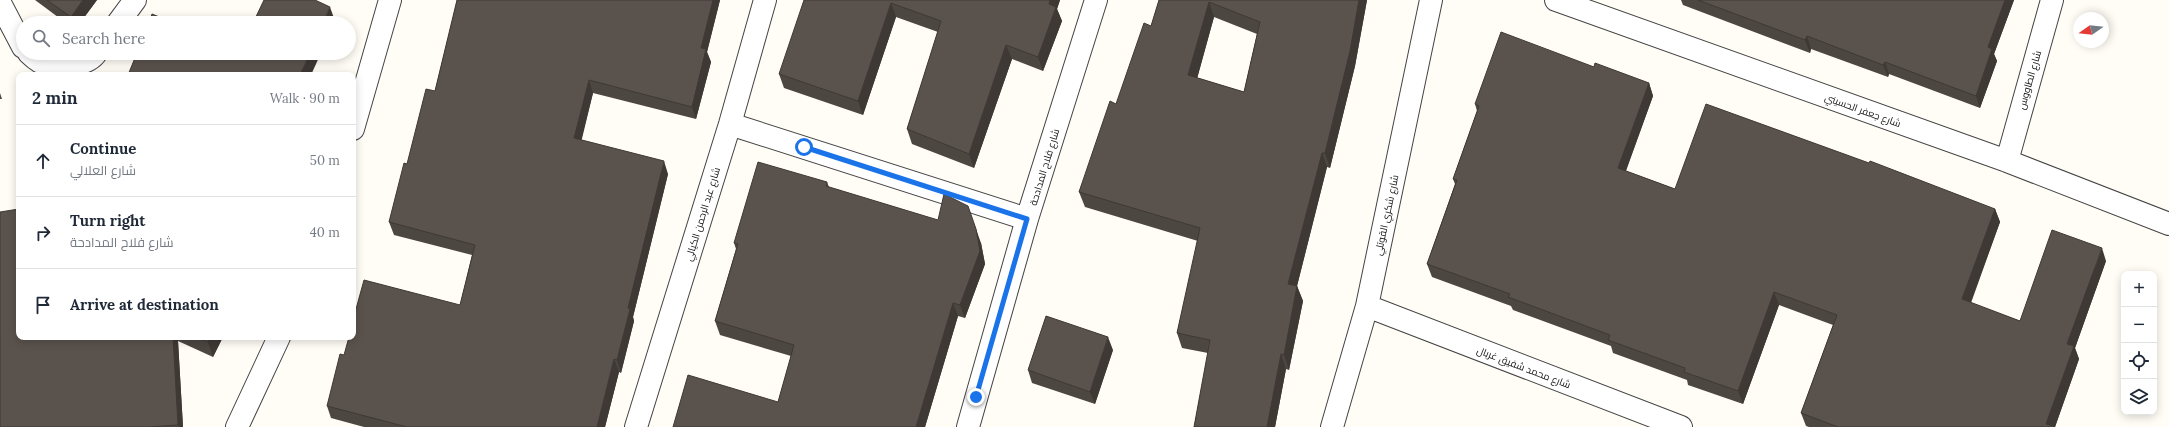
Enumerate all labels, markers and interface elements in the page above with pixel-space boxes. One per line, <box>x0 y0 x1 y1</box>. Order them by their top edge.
north arrow <box>2073 12 2109 48</box>
search box <box>16 16 356 60</box>
icon: search <box>30 27 52 49</box>
text: Search here <box>62 29 145 48</box>
street label: شارع الطاووس <box>2015 49 2044 111</box>
text: 2 min <box>32 87 78 109</box>
text: Walk · 90 m <box>270 90 340 107</box>
street label: شارع جعفر الحسيني <box>1823 91 1903 131</box>
street label: شارع فلاح المدادحة <box>1027 127 1062 207</box>
route start <box>795 138 813 156</box>
text: Continue <box>70 139 136 158</box>
icon: ahead <box>32 150 54 172</box>
text: 50 m <box>310 152 340 169</box>
text: شارع العلالي <box>70 162 136 179</box>
street label: شارع عبد الرحمن الكيالي <box>682 166 724 263</box>
street label: شارع شكري القوتلي <box>1372 174 1402 257</box>
text: Turn right <box>70 211 146 230</box>
icon: right <box>32 222 54 244</box>
text: 40 m <box>310 224 340 241</box>
text: شارع فلاح المدادحة <box>70 234 173 251</box>
map controls <box>2121 271 2157 415</box>
button: + <box>2121 271 2157 307</box>
icon: arrive <box>32 294 54 316</box>
text: Arrive at destination <box>70 295 219 314</box>
button: − <box>2121 307 2157 343</box>
button: locate <box>2121 343 2157 379</box>
street label: شارع محمد شفيق غربال <box>1475 344 1573 391</box>
button: layers <box>2121 379 2157 415</box>
route end <box>967 388 985 406</box>

